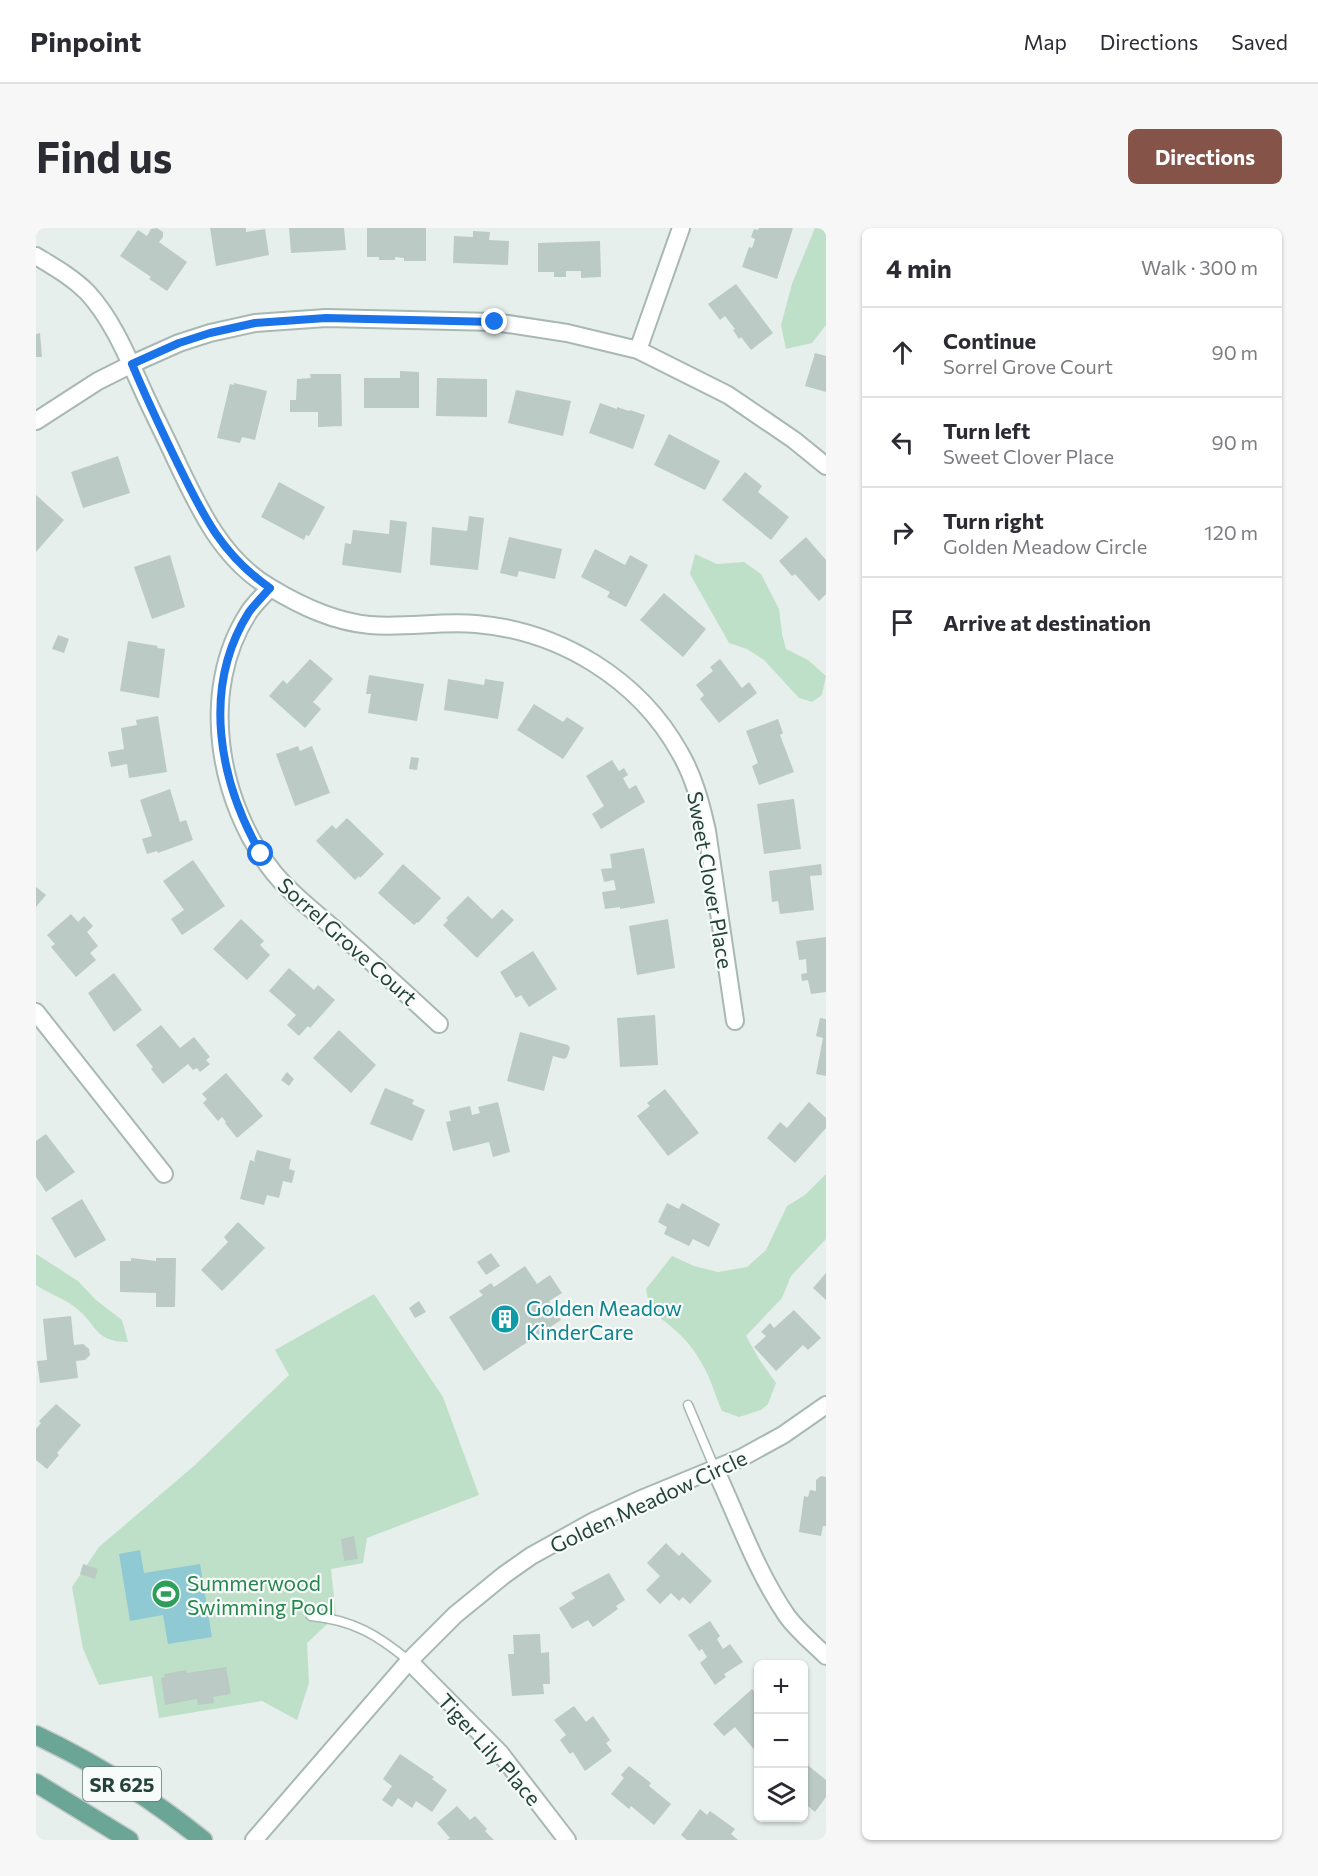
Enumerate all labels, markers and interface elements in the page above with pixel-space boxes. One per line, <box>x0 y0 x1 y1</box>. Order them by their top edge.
text: Pinpoint <box>30 24 141 58</box>
text: Map <box>1024 29 1067 54</box>
text: Directions <box>1100 29 1198 54</box>
text: Saved <box>1231 29 1288 54</box>
button: Directions <box>1128 129 1282 184</box>
text: Find us <box>36 130 172 182</box>
text: 4 min <box>886 252 952 283</box>
text: Walk · 300 m <box>1141 255 1258 279</box>
route end <box>481 308 507 334</box>
text: Continue <box>943 327 1036 354</box>
icon: ahead <box>886 336 919 369</box>
text: 90 m <box>1212 340 1258 364</box>
text: Sorrel Grove Court <box>943 354 1113 378</box>
text: Turn left <box>943 417 1030 444</box>
icon: left <box>886 426 919 459</box>
text: 90 m <box>1212 430 1258 454</box>
text: Sweet Clover Place <box>943 444 1114 468</box>
text: Turn right <box>943 507 1044 534</box>
icon: right <box>886 516 919 549</box>
text: 120 m <box>1204 520 1258 544</box>
text: Golden Meadow Circle <box>943 534 1147 558</box>
icon: arrive <box>886 606 919 639</box>
text: Arrive at destination <box>943 609 1151 636</box>
street label: Sweet Clover Place <box>683 789 739 971</box>
route start <box>247 840 273 866</box>
street label: Sorrel Grove Court <box>273 872 423 1010</box>
place label: Golden Meadow KinderCare <box>526 1295 682 1344</box>
building icon: Golden Meadow KinderCare <box>489 1303 521 1335</box>
street label: Golden Meadow Circle <box>546 1444 750 1558</box>
place label: Summerwood Swimming Pool <box>187 1570 334 1619</box>
sports icon: Summerwood Swimming Pool <box>150 1578 182 1610</box>
map controls <box>754 1660 808 1822</box>
button: + <box>754 1660 808 1714</box>
street label: Tiger Lily Place <box>433 1688 547 1810</box>
button: − <box>754 1714 808 1768</box>
road number: SR 625 <box>83 1767 161 1801</box>
button: layers <box>754 1768 808 1822</box>

